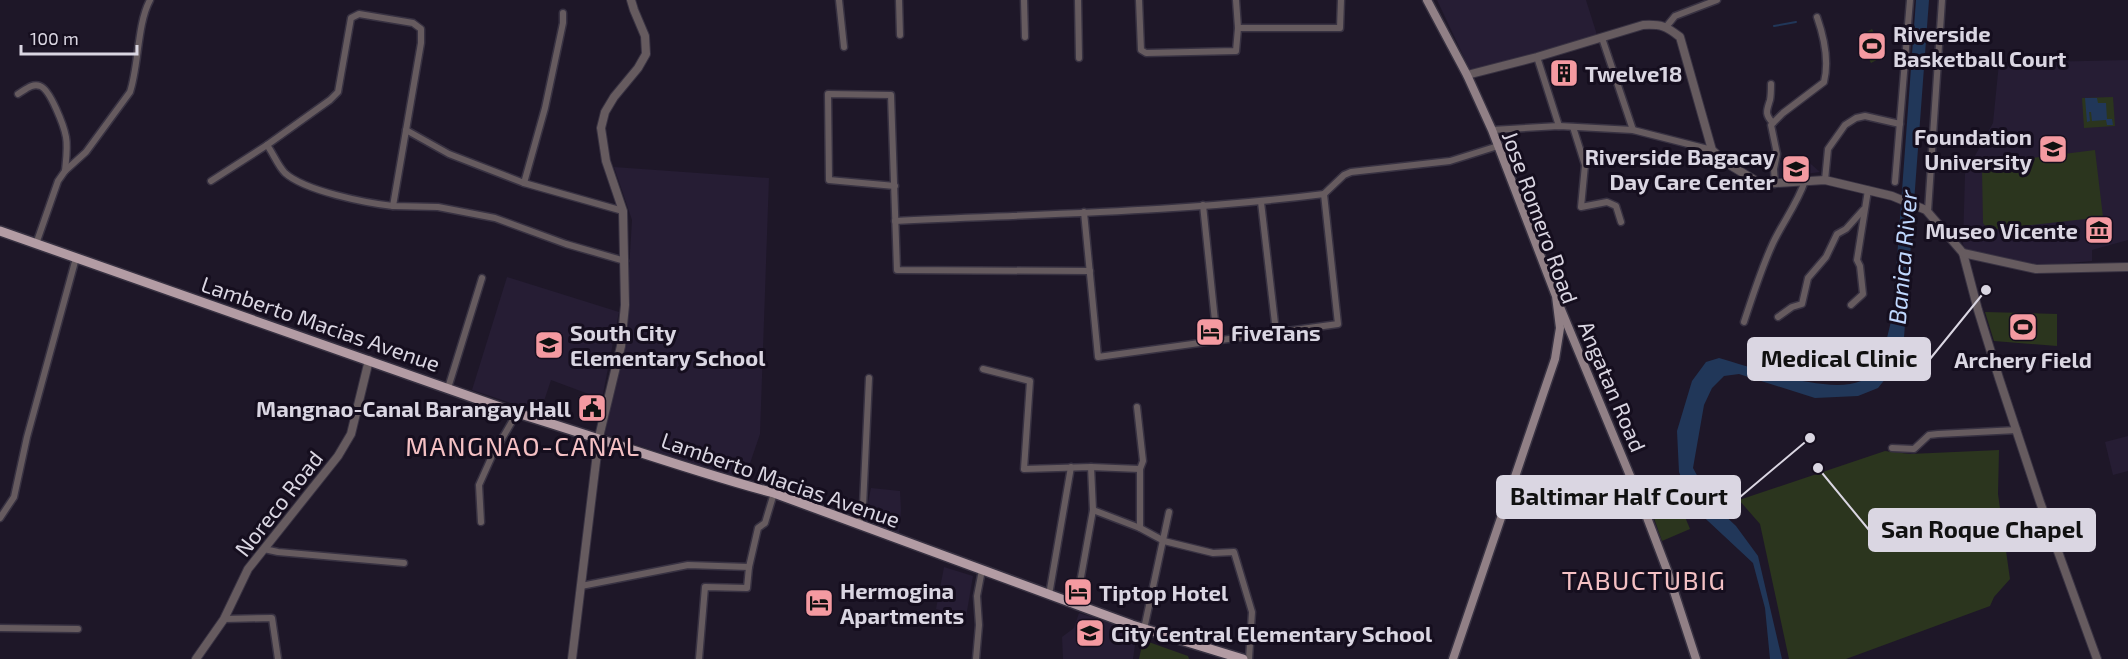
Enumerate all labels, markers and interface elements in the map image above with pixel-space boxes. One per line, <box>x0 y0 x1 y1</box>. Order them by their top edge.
scale bar <box>21 18 136 56</box>
place label: Riverside Basketball Court <box>1893 20 2066 71</box>
text: 100 m <box>30 27 79 49</box>
sports icon: Riverside Basketball Court <box>1856 30 1888 62</box>
building icon: Twelve18 <box>1548 57 1580 89</box>
place label: Twelve18 <box>1585 60 1683 86</box>
place label: Foundation University <box>1914 123 2033 175</box>
street label: Jose Romero Road <box>1498 127 1584 307</box>
school or university icon: Foundation University <box>2037 133 2069 165</box>
place label: Riverside Bagacay Day Care Center <box>1585 143 1776 195</box>
school or university icon: Riverside Bagacay Day Care Center <box>1780 153 1812 185</box>
water label: Banica River <box>1882 188 1922 325</box>
museum icon: Museo Vicente <box>2083 214 2115 246</box>
place label: Museo Vicente <box>1925 217 2078 243</box>
street label: Lamberto Macias Avenue <box>198 270 444 376</box>
sports icon: Archery Field <box>2007 311 2039 343</box>
hotel icon: FiveTans <box>1194 316 1226 348</box>
street label: Angatan Road <box>1574 317 1652 455</box>
place label: South City Elementary School <box>570 319 766 371</box>
place label: FiveTans <box>1231 319 1321 345</box>
school or university icon: South City Elementary School <box>533 329 565 361</box>
callout: Medical Clinic <box>1748 338 1930 380</box>
text: Medical Clinic <box>1761 343 1917 372</box>
place label: Archery Field <box>1954 346 2092 373</box>
public building icon: Mangnao-Canal Barangay Hall <box>576 392 608 424</box>
place label: Mangnao-Canal Barangay Hall <box>256 395 572 422</box>
street label: Lamberto Macias Avenue <box>658 426 904 532</box>
district label: MANGNAO-CANAL <box>405 430 641 461</box>
street label: Noreco Road <box>229 445 327 561</box>
callout: Baltimar Half Court <box>1497 476 1740 518</box>
text: Baltimar Half Court <box>1510 481 1728 510</box>
callout: San Roque Chapel <box>1869 509 2095 551</box>
text: San Roque Chapel <box>1881 514 2083 543</box>
district label: TABUCTUBIG <box>1562 564 1726 595</box>
hotel icon: Tiptop Hotel <box>1062 576 1094 608</box>
place label: Hermogina Apartments <box>840 577 964 628</box>
place label: Tiptop Hotel <box>1099 579 1229 605</box>
hotel icon: Hermogina Apartments <box>803 587 835 619</box>
school or university icon: City Central Elementary School <box>1074 617 1106 649</box>
place label: City Central Elementary School <box>1111 620 1433 647</box>

